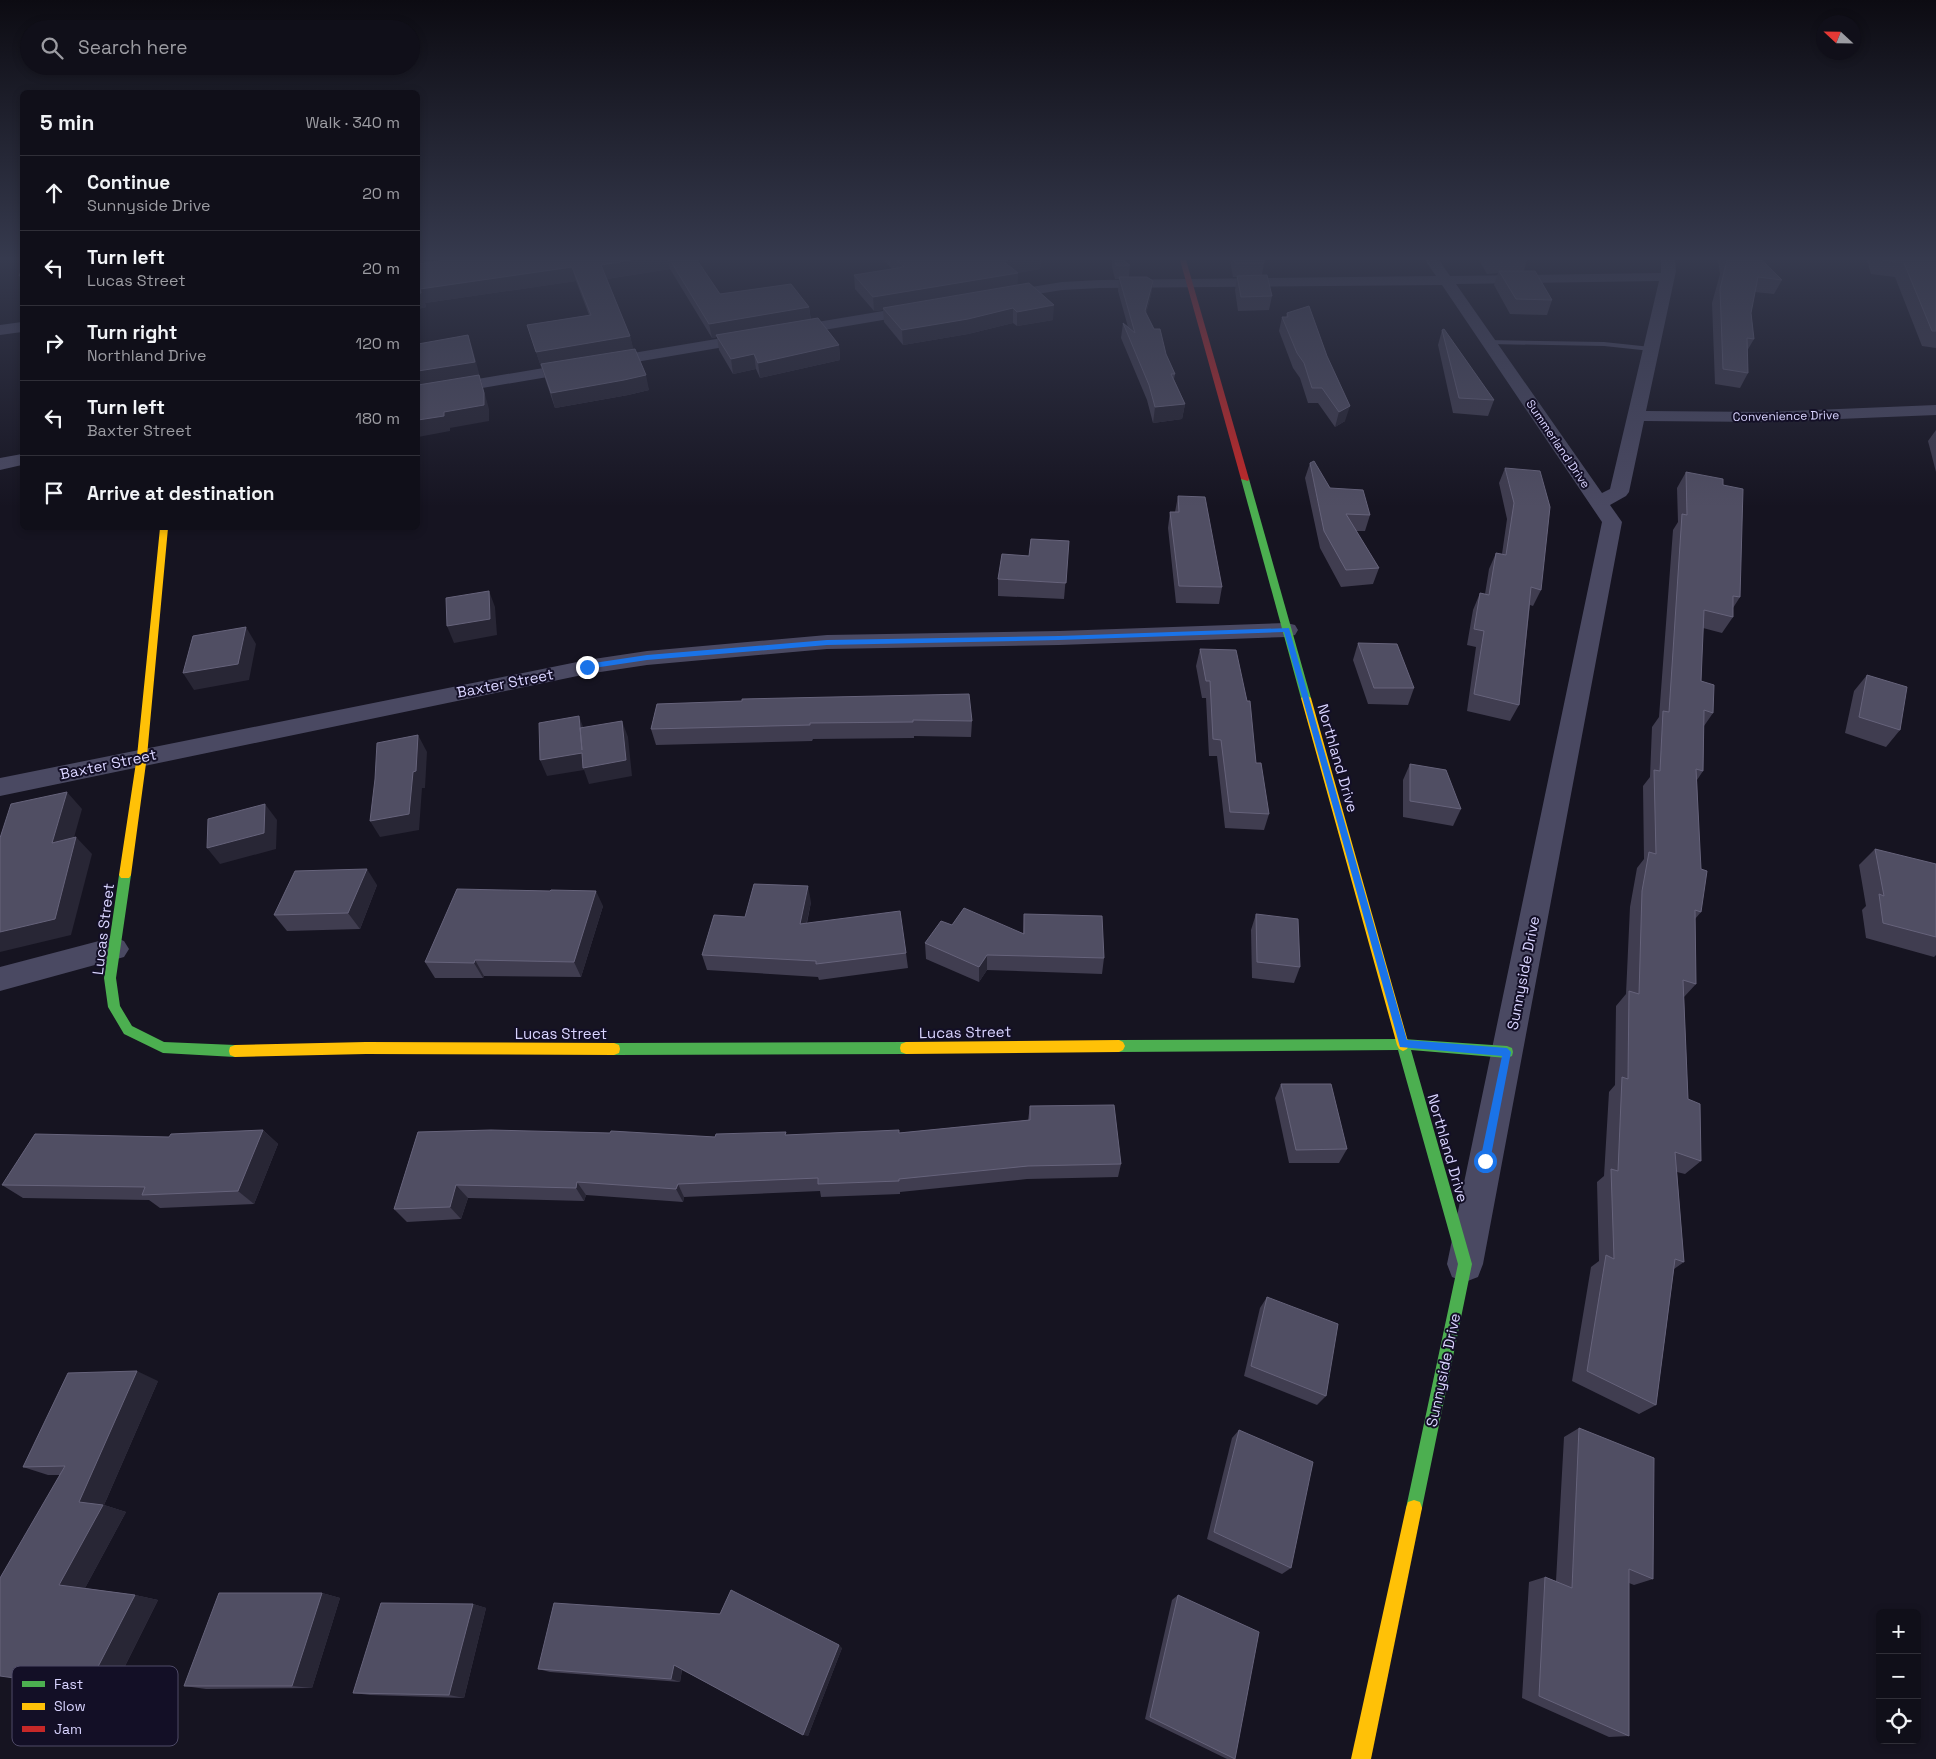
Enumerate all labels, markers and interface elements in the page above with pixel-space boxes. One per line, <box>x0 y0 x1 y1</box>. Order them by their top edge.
north arrow <box>1816 15 1861 60</box>
search box <box>20 20 420 75</box>
icon: search <box>38 34 66 62</box>
text: Search here <box>78 35 188 60</box>
text: 5 min <box>40 109 94 136</box>
text: Walk · 340 m <box>305 112 400 133</box>
text: Continue <box>87 170 170 195</box>
icon: ahead <box>40 179 68 207</box>
text: 20 m <box>362 183 400 204</box>
text: Sunnyside Drive <box>87 195 210 216</box>
text: Turn left <box>87 245 165 270</box>
icon: left <box>40 254 68 282</box>
text: 20 m <box>362 258 400 279</box>
text: Lucas Street <box>87 270 186 291</box>
text: Turn right <box>87 320 177 345</box>
icon: right <box>40 329 68 357</box>
text: 120 m <box>356 333 400 354</box>
text: Northland Drive <box>87 345 206 366</box>
text: Turn left <box>87 395 165 420</box>
street label: Summerland Drive <box>1522 397 1594 491</box>
icon: left <box>40 404 68 432</box>
street label: Convenience Drive <box>1733 407 1839 425</box>
text: 180 m <box>355 408 400 429</box>
text: Baxter Street <box>87 420 192 441</box>
icon: arrive <box>40 479 68 507</box>
text: Arrive at destination <box>87 481 275 506</box>
route end <box>576 656 599 679</box>
street label: Baxter Street <box>455 664 555 702</box>
street label: Northland Drive <box>1313 702 1363 815</box>
street label: Baxter Street <box>58 744 158 784</box>
street label: Lucas Street <box>88 882 118 976</box>
street label: Sunnyside Drive <box>1503 914 1543 1032</box>
street label: Lucas Street <box>919 1022 1011 1042</box>
street label: Lucas Street <box>515 1024 607 1043</box>
street label: Northland Drive <box>1423 1092 1473 1205</box>
route start <box>1474 1150 1497 1173</box>
street label: Sunnyside Drive <box>1422 1311 1464 1429</box>
map controls <box>1876 1609 1921 1744</box>
button: + <box>1876 1609 1921 1654</box>
button: − <box>1876 1654 1921 1699</box>
legend <box>12 1666 178 1746</box>
text: Fast <box>54 1675 83 1693</box>
text: Slow <box>54 1697 86 1715</box>
button: locate <box>1876 1699 1921 1744</box>
text: Jam <box>54 1720 82 1738</box>

